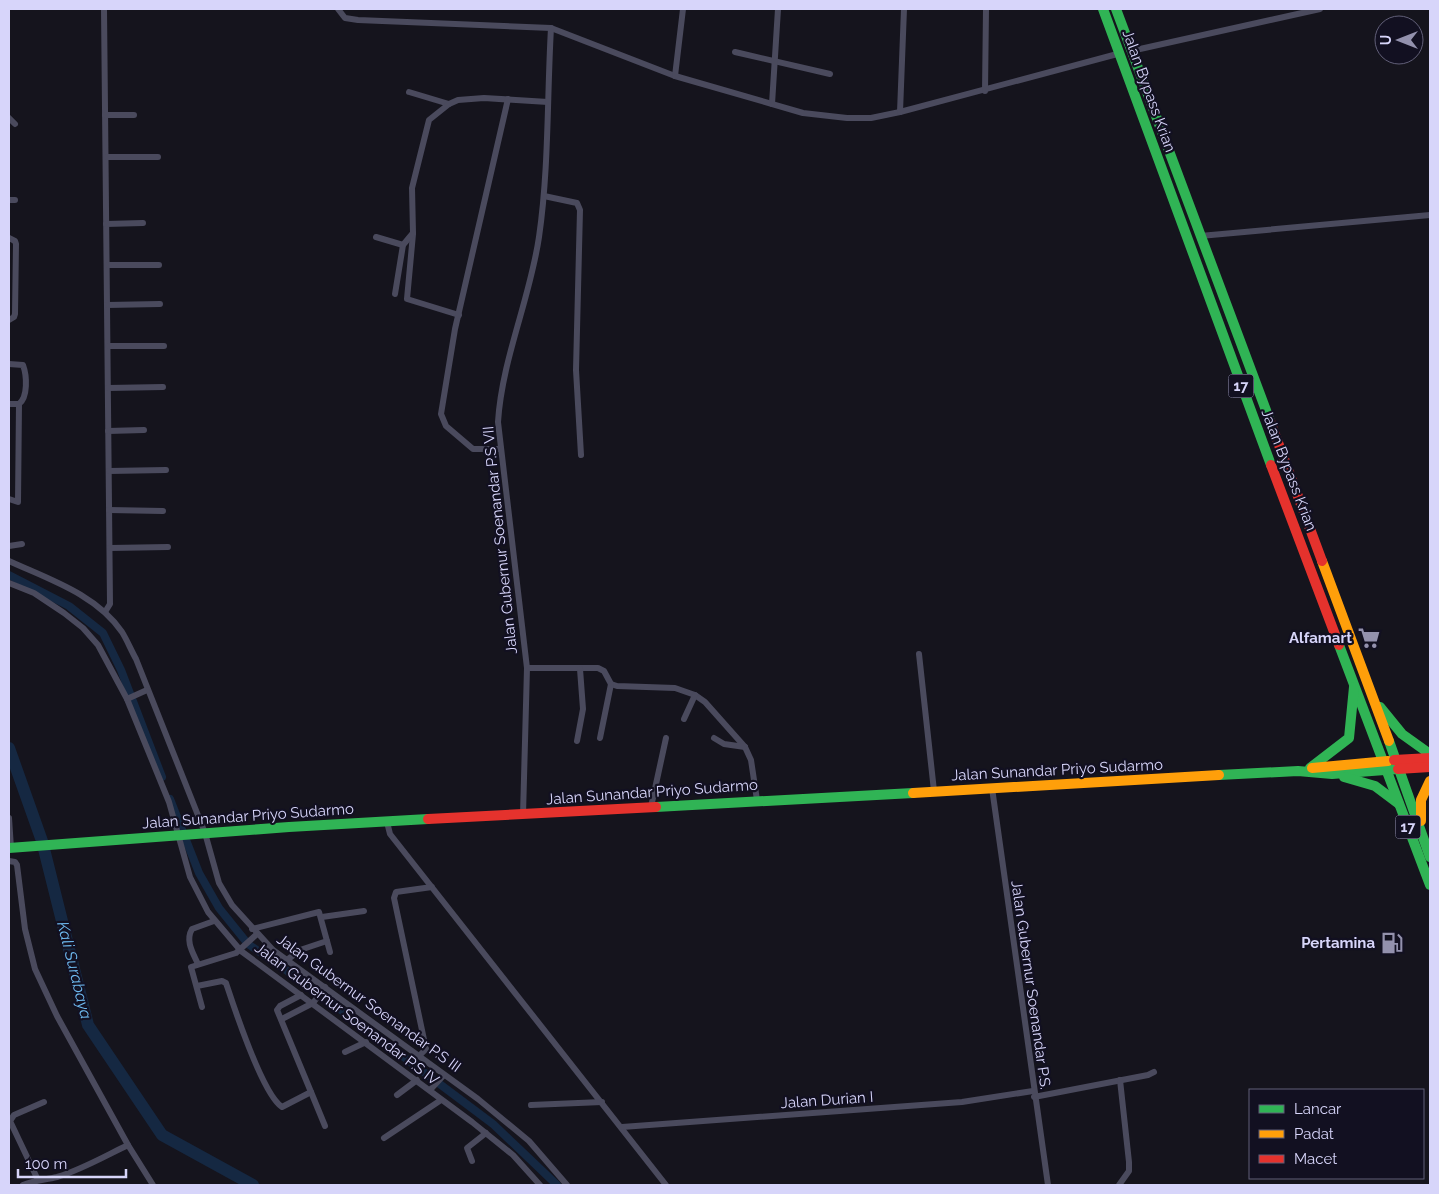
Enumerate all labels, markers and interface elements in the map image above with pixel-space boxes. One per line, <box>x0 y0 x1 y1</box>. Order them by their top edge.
north arrow <box>1374 15 1424 65</box>
street label: Jalan Bypass Krian <box>1118 27 1180 155</box>
text: U <box>1378 35 1394 45</box>
road number: 17 <box>1228 374 1254 398</box>
street label: Jalan Bypass Krian <box>1257 407 1321 533</box>
street label: Jalan Gubernur Soenandar P.S VII <box>479 425 521 655</box>
supermarket icon: Alfamart <box>1356 625 1382 651</box>
place label: Alfamart <box>1289 629 1352 647</box>
street label: Jalan Sunandar Priyo Sudarmo <box>951 755 1163 785</box>
street label: Jalan Sunandar Priyo Sudarmo <box>546 776 758 808</box>
street label: Jalan Sunandar Priyo Sudarmo <box>142 800 354 832</box>
road number: 17 <box>1396 816 1420 839</box>
street label: Jalan Gubernur Soenandar P.S. <box>1007 879 1055 1091</box>
water label: Kali Surabaya <box>53 919 96 1021</box>
street label: Jalan Gubernur Soenandar P.S III <box>273 930 465 1076</box>
fuel station icon: Pertamina <box>1379 930 1405 956</box>
place label: Pertamina <box>1301 934 1375 952</box>
street label: Jalan Gubernur Soenandar P.S IV <box>251 939 443 1089</box>
street label: Jalan Durian I <box>780 1088 874 1112</box>
legend <box>1249 1089 1424 1179</box>
text: Lancar <box>1294 1100 1342 1118</box>
text: Padat <box>1294 1125 1334 1143</box>
scale bar <box>18 1146 125 1178</box>
text: Macet <box>1294 1150 1337 1168</box>
text: 100 m <box>25 1155 67 1173</box>

